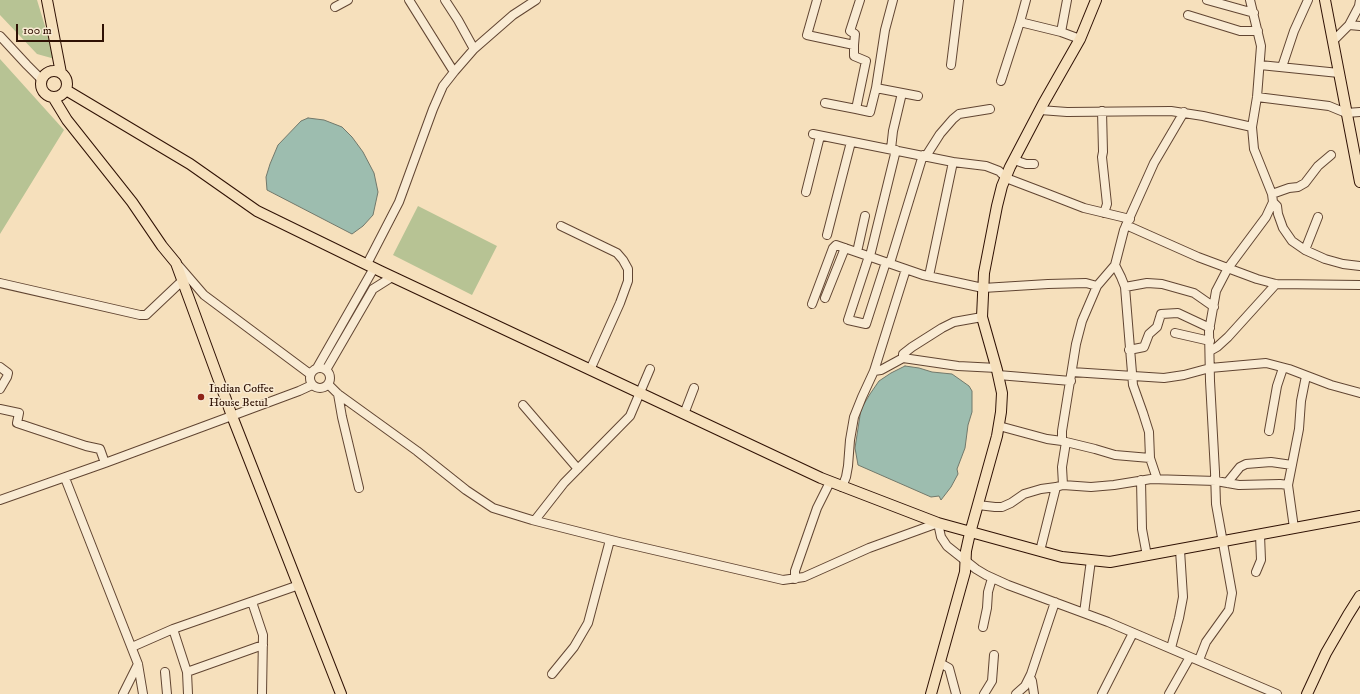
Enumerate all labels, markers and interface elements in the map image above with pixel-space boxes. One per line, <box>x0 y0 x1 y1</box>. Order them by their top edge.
scale bar <box>18 16 106 42</box>
text: 100 m <box>23 23 52 38</box>
place label: Indian Coffee House Betul <box>209 383 274 411</box>
marker: Indian Coffee House Betul <box>196 392 206 402</box>

